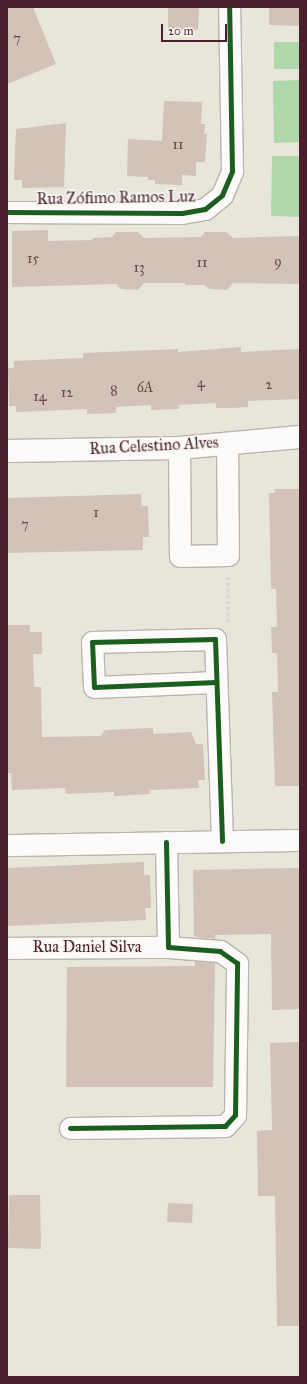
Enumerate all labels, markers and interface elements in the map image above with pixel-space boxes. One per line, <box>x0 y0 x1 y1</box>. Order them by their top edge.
scale bar <box>163 16 229 42</box>
text: 20 m <box>168 24 194 38</box>
house number: 7 <box>13 31 21 47</box>
house number: 11 <box>172 137 184 153</box>
street label: Rua Zófimo Ramos Luz <box>36 187 196 209</box>
house number: 15 <box>27 251 39 267</box>
house number: 9 <box>274 254 282 270</box>
house number: 11 <box>196 255 208 271</box>
house number: 13 <box>133 260 145 276</box>
house number: 4 <box>197 375 205 391</box>
house number: 2 <box>266 377 272 393</box>
house number: 6A <box>137 380 153 396</box>
house number: 8 <box>110 383 118 399</box>
house number: 12 <box>61 385 73 401</box>
house number: 14 <box>33 389 47 405</box>
street label: Rua Celestino Alves <box>89 433 219 459</box>
house number: 1 <box>93 505 99 521</box>
house number: 7 <box>21 517 29 533</box>
street label: Rua Daniel Silva <box>33 937 141 957</box>

